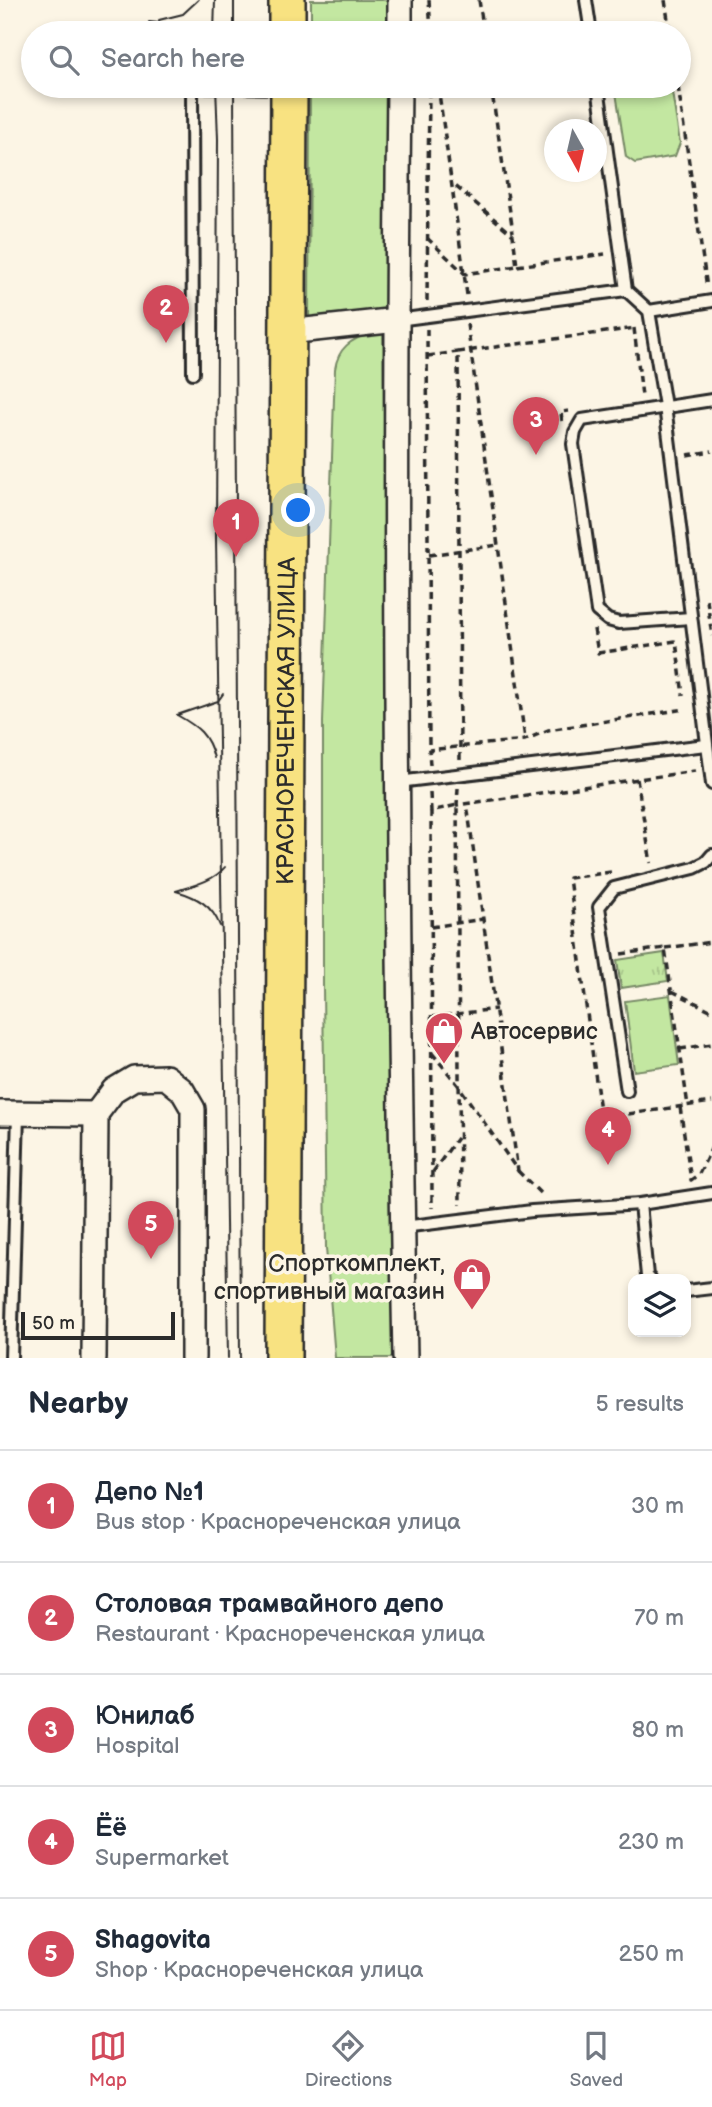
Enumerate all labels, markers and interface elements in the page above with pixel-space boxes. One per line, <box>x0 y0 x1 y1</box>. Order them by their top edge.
search box <box>21 21 691 98</box>
icon: search <box>45 41 83 79</box>
text: Search here <box>101 44 245 75</box>
north arrow <box>544 119 607 182</box>
pin: 2 <box>143 285 189 343</box>
pin: 3 <box>513 397 559 455</box>
your location <box>281 493 315 527</box>
pin: 1 <box>213 499 259 557</box>
street label: КРАСНОРЕЧЕНСКАЯ УЛИЦА <box>271 557 302 885</box>
shop icon: Автосервис <box>423 1010 465 1065</box>
place label: Автосервис <box>470 1017 598 1046</box>
pin: 4 <box>585 1107 631 1165</box>
pin: 5 <box>128 1201 174 1259</box>
place label: Спорткомплект, спортивный магазин <box>214 1249 445 1306</box>
shop icon: Спорткомплект, спортивный магазин <box>451 1256 493 1311</box>
map controls <box>628 1274 691 1337</box>
button: layers <box>628 1274 691 1337</box>
scale bar <box>21 1309 175 1341</box>
text: 50 m <box>32 1312 75 1335</box>
text: Nearby <box>28 1386 128 1422</box>
text: 5 results <box>596 1390 684 1418</box>
text: Депо №1 <box>95 1477 204 1508</box>
text: 1 <box>46 1492 56 1520</box>
text: 30 m <box>631 1492 684 1520</box>
text: Bus stop · Краснореченская улица <box>95 1508 461 1536</box>
text: Столовая трамвайного депо <box>95 1589 444 1620</box>
text: 2 <box>44 1604 58 1632</box>
text: 70 m <box>634 1604 684 1632</box>
text: Restaurant · Краснореченская улица <box>95 1620 485 1648</box>
text: Юнилаб <box>95 1701 195 1732</box>
text: 3 <box>44 1716 58 1744</box>
text: 80 m <box>632 1716 684 1744</box>
text: Hospital <box>95 1732 180 1760</box>
text: Ёё <box>95 1813 127 1844</box>
text: 4 <box>44 1828 58 1856</box>
text: 230 m <box>618 1828 684 1856</box>
text: Supermarket <box>95 1844 229 1872</box>
text: Shagovita <box>95 1925 211 1956</box>
text: 5 <box>44 1940 58 1968</box>
text: 250 m <box>618 1940 684 1968</box>
text: Shop · Краснореченская улица <box>95 1956 424 1984</box>
tab: Map <box>89 2027 127 2092</box>
tab: Directions <box>305 2027 392 2092</box>
tab: Saved <box>570 2027 623 2092</box>

